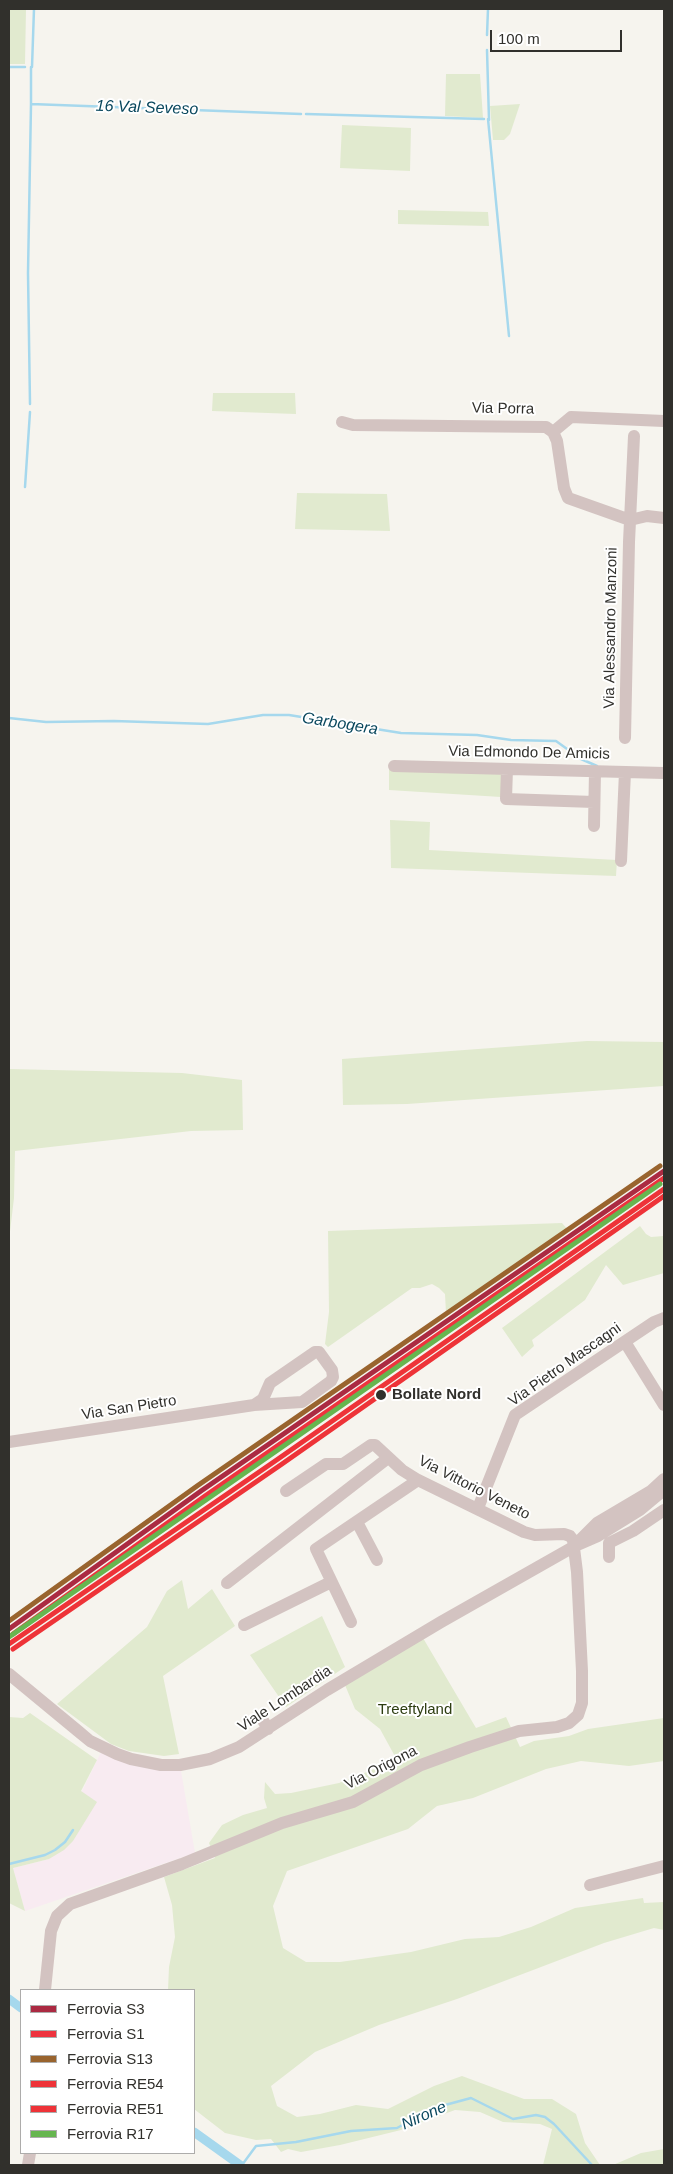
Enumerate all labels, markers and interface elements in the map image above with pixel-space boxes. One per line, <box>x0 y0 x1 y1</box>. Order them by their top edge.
scale bar <box>493 20 626 52</box>
text: 100 m <box>498 30 540 47</box>
water label: 16 Val Seveso <box>95 97 199 119</box>
street label: Via Porra <box>472 399 534 419</box>
street label: Via Alessandro Manzoni <box>601 547 621 709</box>
water label: Garbogera <box>301 709 379 739</box>
street label: Via Edmondo De Amicis <box>448 743 610 763</box>
street label: Via Pietro Mascagni <box>505 1319 625 1411</box>
place label: Bollate Nord <box>392 1386 481 1404</box>
marker: Bollate Nord <box>374 1388 388 1402</box>
street label: Via San Pietro <box>80 1392 178 1424</box>
street label: Via Vittorio Veneto <box>415 1452 533 1524</box>
street label: Viale Lombardia <box>235 1662 335 1736</box>
park label: Treeftyland <box>378 1701 452 1719</box>
street label: Via Origona <box>342 1742 420 1794</box>
legend <box>20 1989 195 2154</box>
text: Ferrovia S3 <box>67 2000 145 2017</box>
text: Ferrovia S1 <box>67 2025 145 2042</box>
text: Ferrovia S13 <box>67 2050 153 2067</box>
text: Ferrovia RE54 <box>67 2075 164 2092</box>
water label: Nirone <box>399 2098 449 2134</box>
text: Ferrovia RE51 <box>67 2100 164 2117</box>
text: Ferrovia R17 <box>67 2125 154 2142</box>

